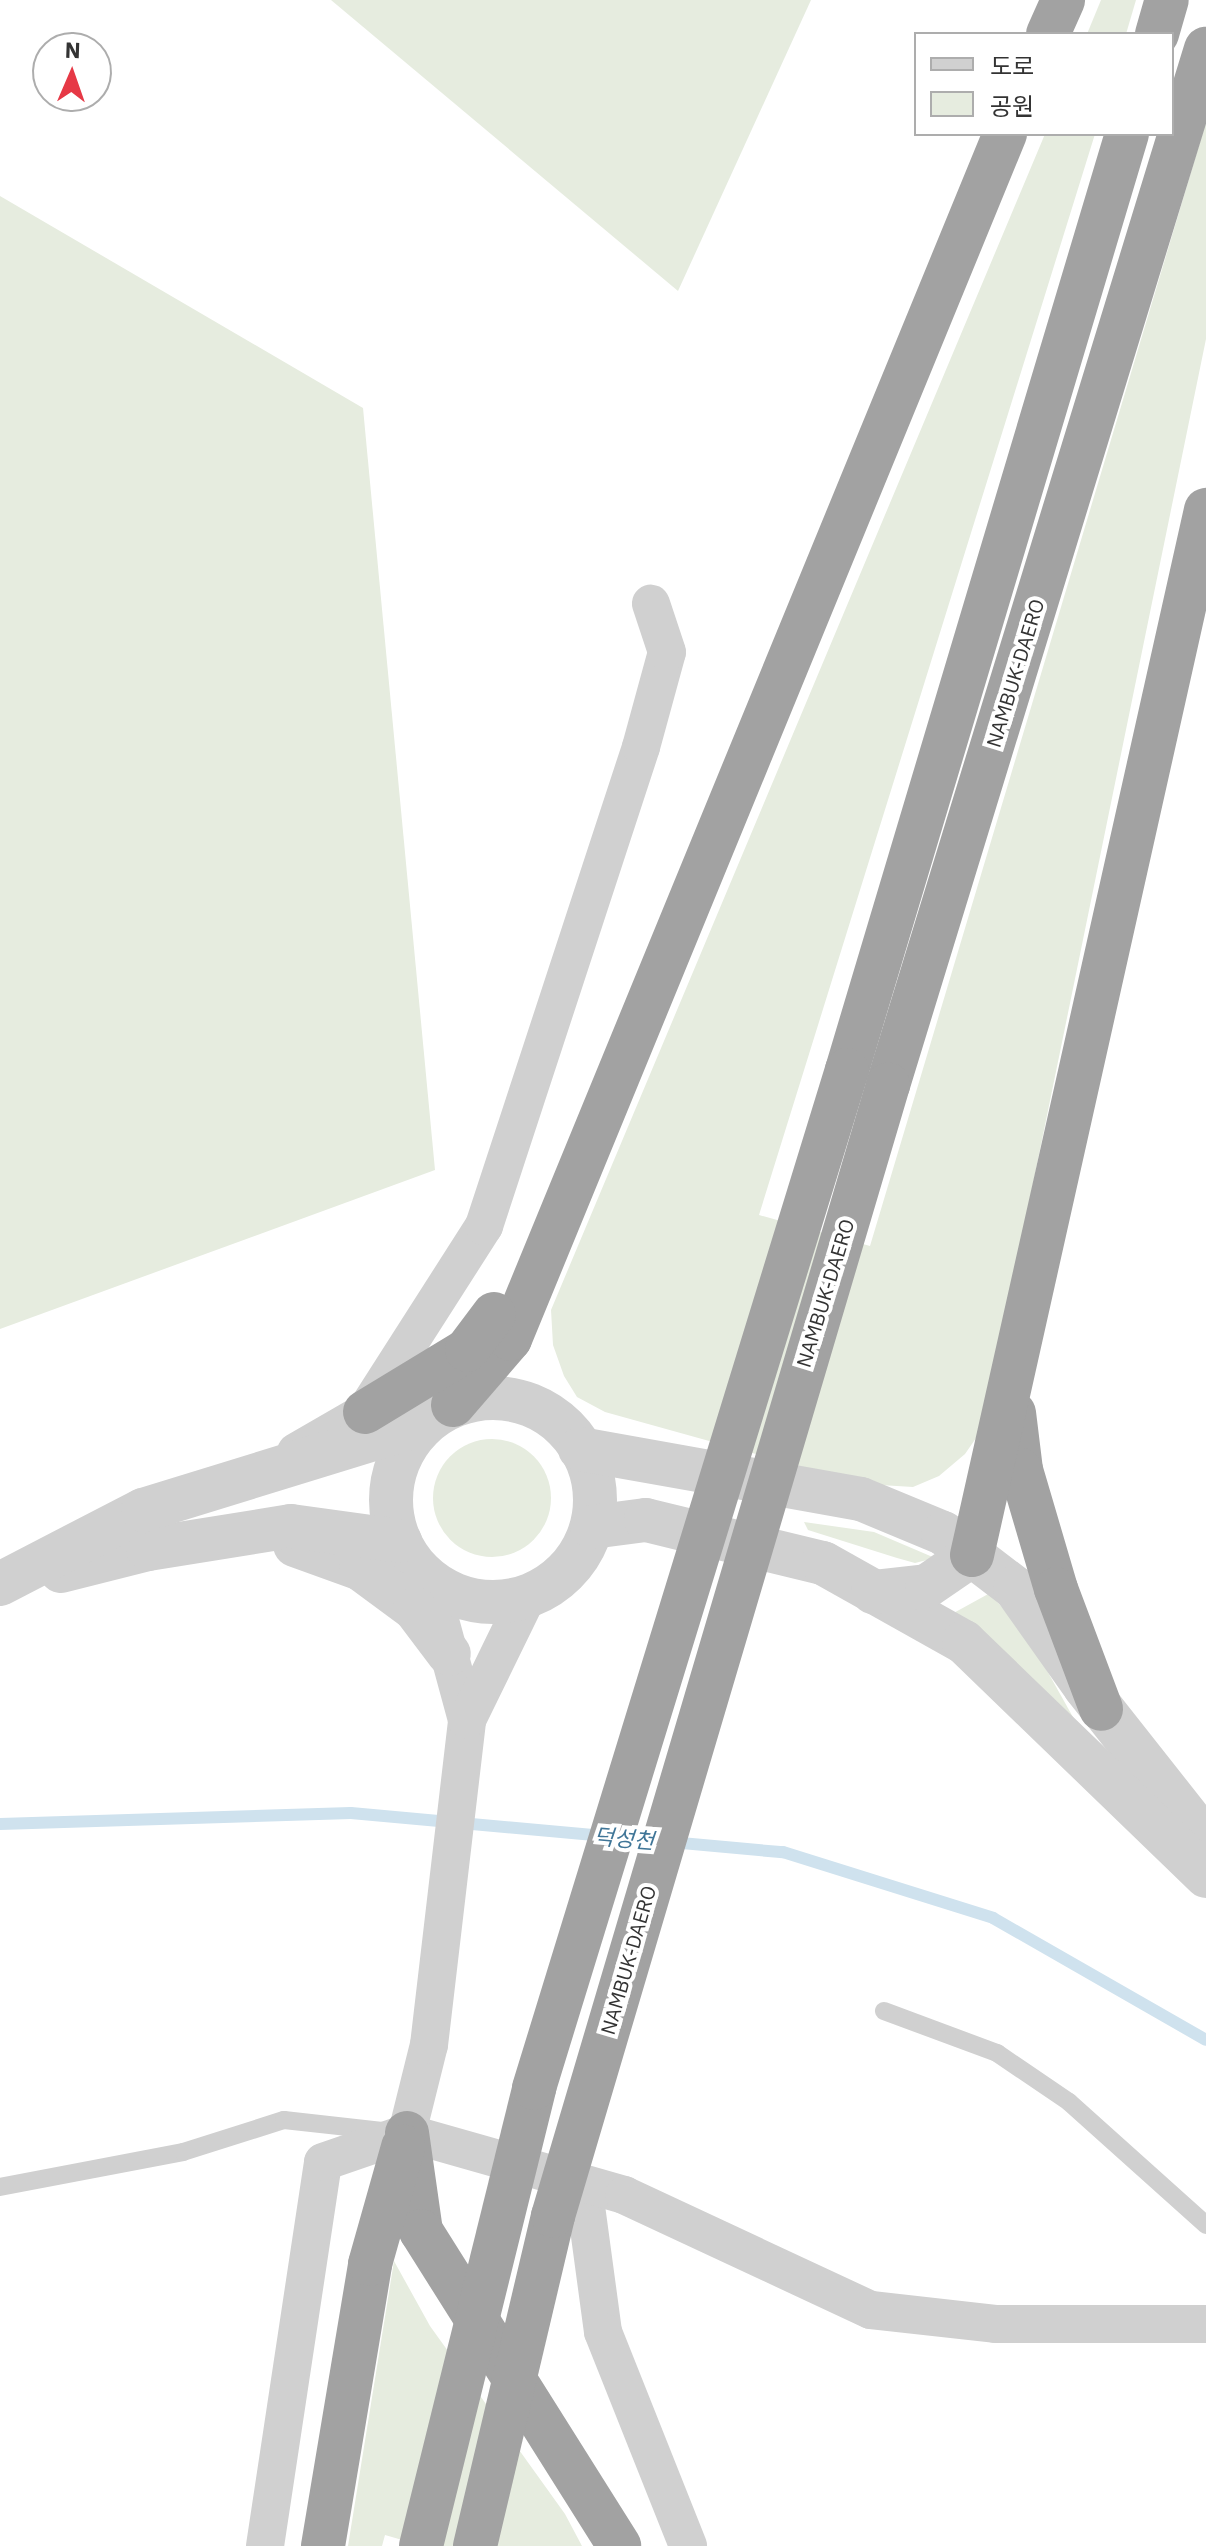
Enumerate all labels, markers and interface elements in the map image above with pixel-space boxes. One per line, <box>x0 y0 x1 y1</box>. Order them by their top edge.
north arrow <box>32 32 112 112</box>
legend <box>914 32 1174 136</box>
text: N <box>64 35 81 64</box>
text: 도로 <box>990 50 1034 82</box>
text: 공원 <box>990 90 1034 122</box>
street label: NAMBUK-DAERO <box>981 596 1049 750</box>
street label: NAMBUK-DAERO <box>791 1216 859 1370</box>
water label: 덕성천 <box>593 1822 655 1854</box>
street label: NAMBUK-DAERO <box>595 1883 661 2037</box>

